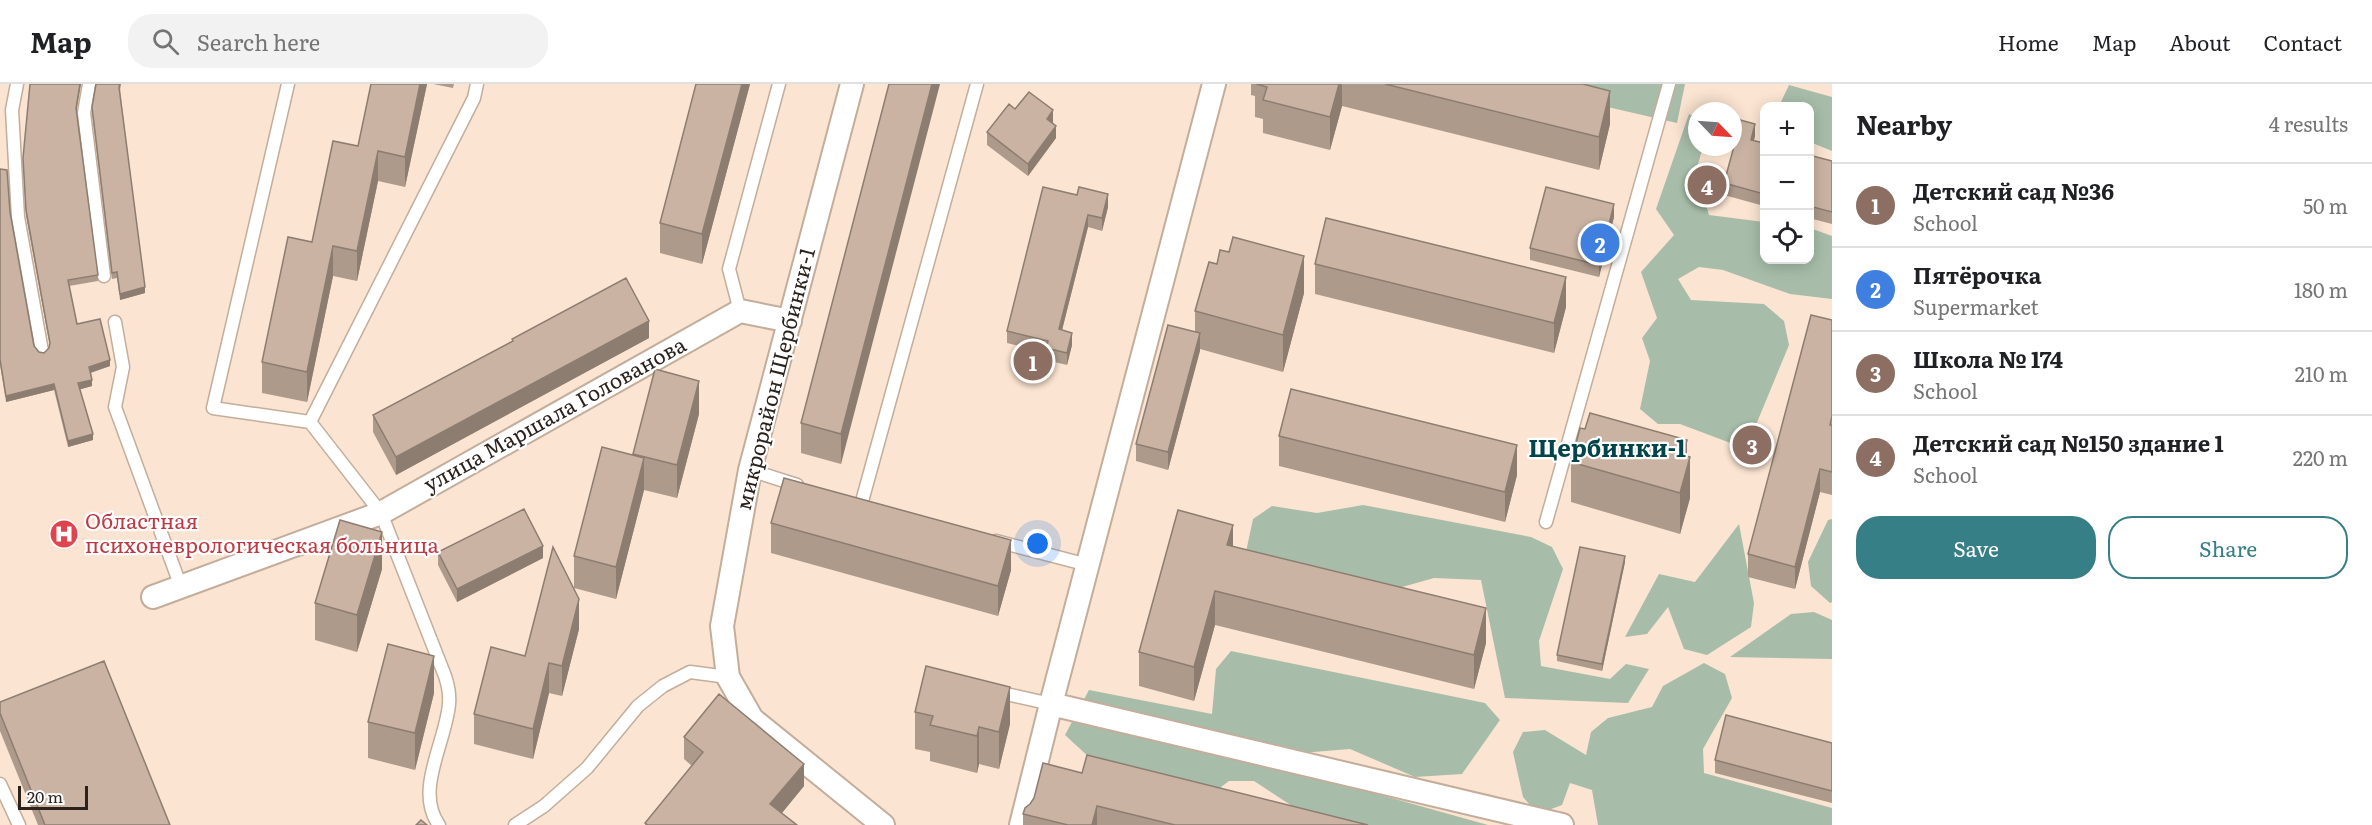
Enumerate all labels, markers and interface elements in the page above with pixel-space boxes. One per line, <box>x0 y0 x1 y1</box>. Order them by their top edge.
search box <box>128 14 548 68</box>
text: Map <box>30 20 92 62</box>
icon: search <box>149 25 182 58</box>
text: Search here <box>197 25 320 58</box>
text: Home <box>1998 26 2059 57</box>
text: Map <box>2092 26 2136 57</box>
text: About <box>2169 26 2231 57</box>
text: Contact <box>2264 26 2342 57</box>
north arrow <box>1688 102 1742 156</box>
map controls <box>1760 102 1814 264</box>
button: + <box>1760 102 1814 156</box>
text: Nearby <box>1856 104 1952 143</box>
text: 4 results <box>2269 108 2348 138</box>
button: − <box>1760 156 1814 210</box>
pin: 4 <box>1688 162 1726 208</box>
text: Детский сад №36 <box>1913 174 2114 207</box>
text: 1 <box>1871 190 1880 220</box>
text: 50 m <box>2303 190 2348 220</box>
text: School <box>1913 207 1978 237</box>
button: locate <box>1760 210 1814 264</box>
pin: 2 <box>1580 220 1620 266</box>
street label: микрорайон Щербинки-1 <box>726 244 821 513</box>
text: Пятёрочка <box>1913 258 2041 291</box>
text: 2 <box>1870 274 1881 304</box>
text: 180 m <box>2294 274 2348 304</box>
text: Supermarket <box>1913 291 2039 321</box>
street label: улица Маршала Голованова <box>417 327 691 498</box>
pin: 1 <box>1014 338 1052 384</box>
text: Школа № 174 <box>1913 342 2063 375</box>
text: 3 <box>1870 358 1881 388</box>
text: 210 m <box>2295 358 2348 388</box>
text: School <box>1913 375 1978 405</box>
pin: 3 <box>1732 422 1772 468</box>
text: Детский сад №150 здание 1 <box>1913 426 2224 459</box>
district label: Щербинки-1 <box>1528 429 1686 464</box>
text: 4 <box>1869 442 1882 472</box>
text: 220 m <box>2293 442 2348 472</box>
text: School <box>1913 459 1978 489</box>
place label: Областная психоневрологическая больница <box>85 504 439 559</box>
button: Save <box>1856 516 2096 579</box>
button: Share <box>2108 516 2348 579</box>
hospital icon: Областная психоневрологическая больница <box>48 518 80 550</box>
your location <box>1023 529 1052 558</box>
scale bar <box>18 783 88 810</box>
text: 20 m <box>27 784 63 808</box>

